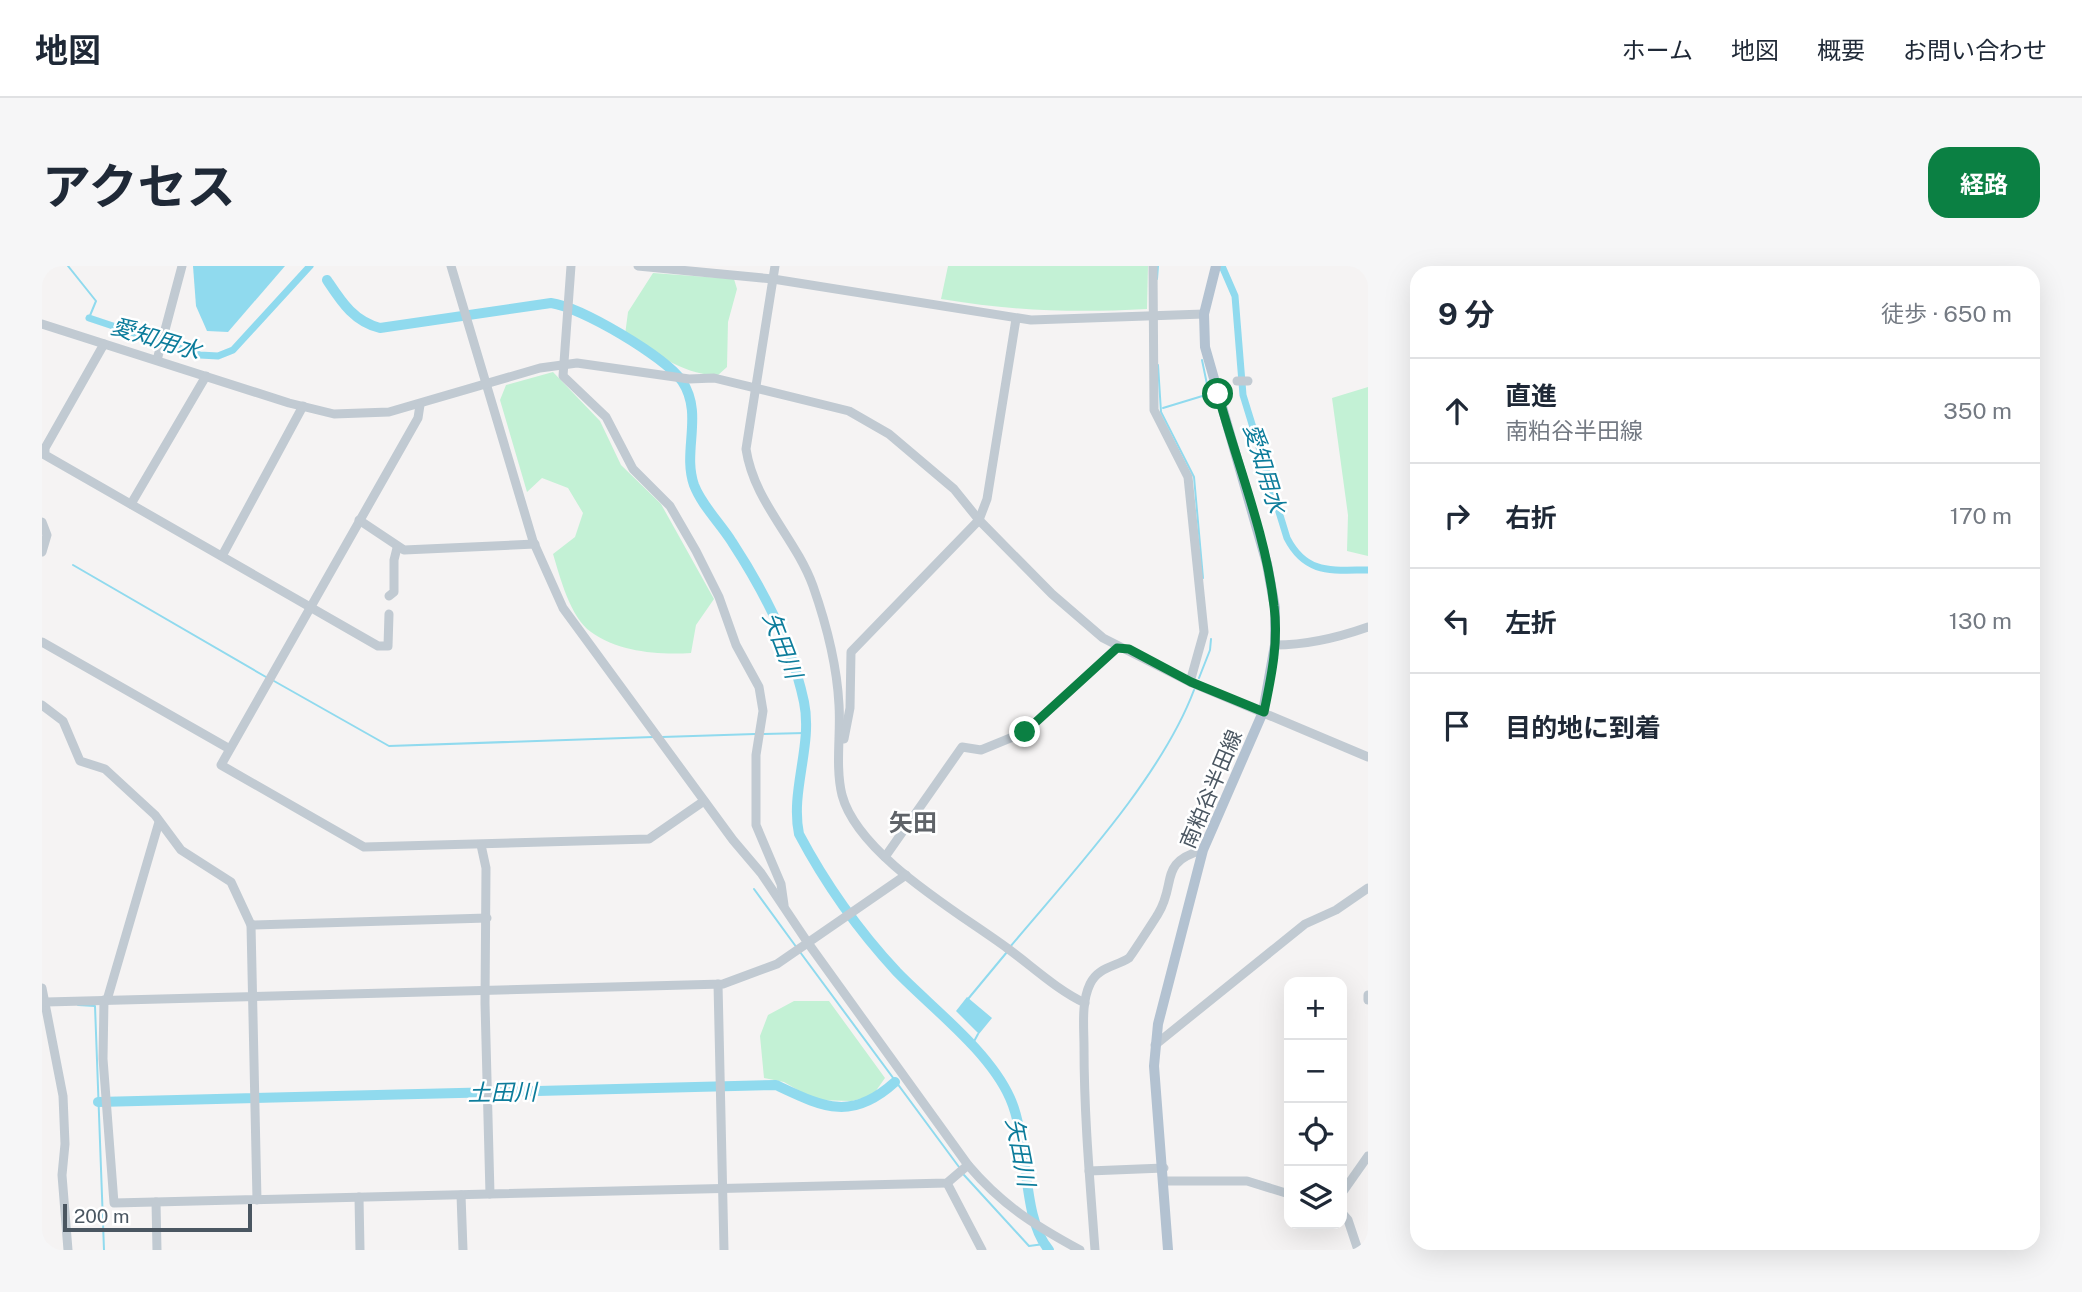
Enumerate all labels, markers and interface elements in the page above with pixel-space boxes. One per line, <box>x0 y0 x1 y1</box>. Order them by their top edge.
text: 地図 <box>35 31 101 69</box>
text: ホーム <box>1622 36 1693 64</box>
text: 地図 <box>1731 36 1779 64</box>
text: 概要 <box>1817 36 1865 64</box>
text: お問い合わせ <box>1903 36 2047 64</box>
button: 経路 <box>1928 147 2040 218</box>
text: アクセス <box>42 157 236 215</box>
text: 9 分 <box>1438 296 1495 332</box>
text: 徒歩 · 650 m <box>1881 300 2012 327</box>
water label: 愛知用水 <box>108 312 207 365</box>
route start <box>1202 378 1233 409</box>
text: 直進 <box>1505 380 1557 411</box>
icon: ahead <box>1438 392 1476 430</box>
text: 350 m <box>1943 397 2012 424</box>
text: 南粕谷半田線 <box>1505 417 1643 444</box>
water label: 愛知用水 <box>1239 420 1292 519</box>
icon: right <box>1438 497 1476 535</box>
text: 右折 <box>1505 502 1557 533</box>
text: 170 m <box>1950 502 2012 529</box>
icon: left <box>1438 602 1476 640</box>
text: 左折 <box>1505 607 1557 638</box>
text: 130 m <box>1949 607 2012 634</box>
water label: 矢田川 <box>758 608 809 685</box>
icon: arrive <box>1438 707 1476 745</box>
text: 目的地に到着 <box>1505 712 1661 743</box>
route end <box>1009 716 1040 747</box>
street label: 南粕谷半田線 <box>1175 726 1247 852</box>
district label: 矢田 <box>889 808 937 836</box>
map controls <box>1284 977 1347 1229</box>
button: + <box>1284 977 1347 1040</box>
button: − <box>1284 1040 1347 1103</box>
water label: 土田川 <box>467 1078 540 1106</box>
button: locate <box>1284 1103 1347 1166</box>
water label: 矢田川 <box>1001 1116 1041 1191</box>
button: layers <box>1284 1166 1347 1229</box>
scale bar <box>63 1201 252 1233</box>
text: 200 m <box>74 1205 130 1227</box>

